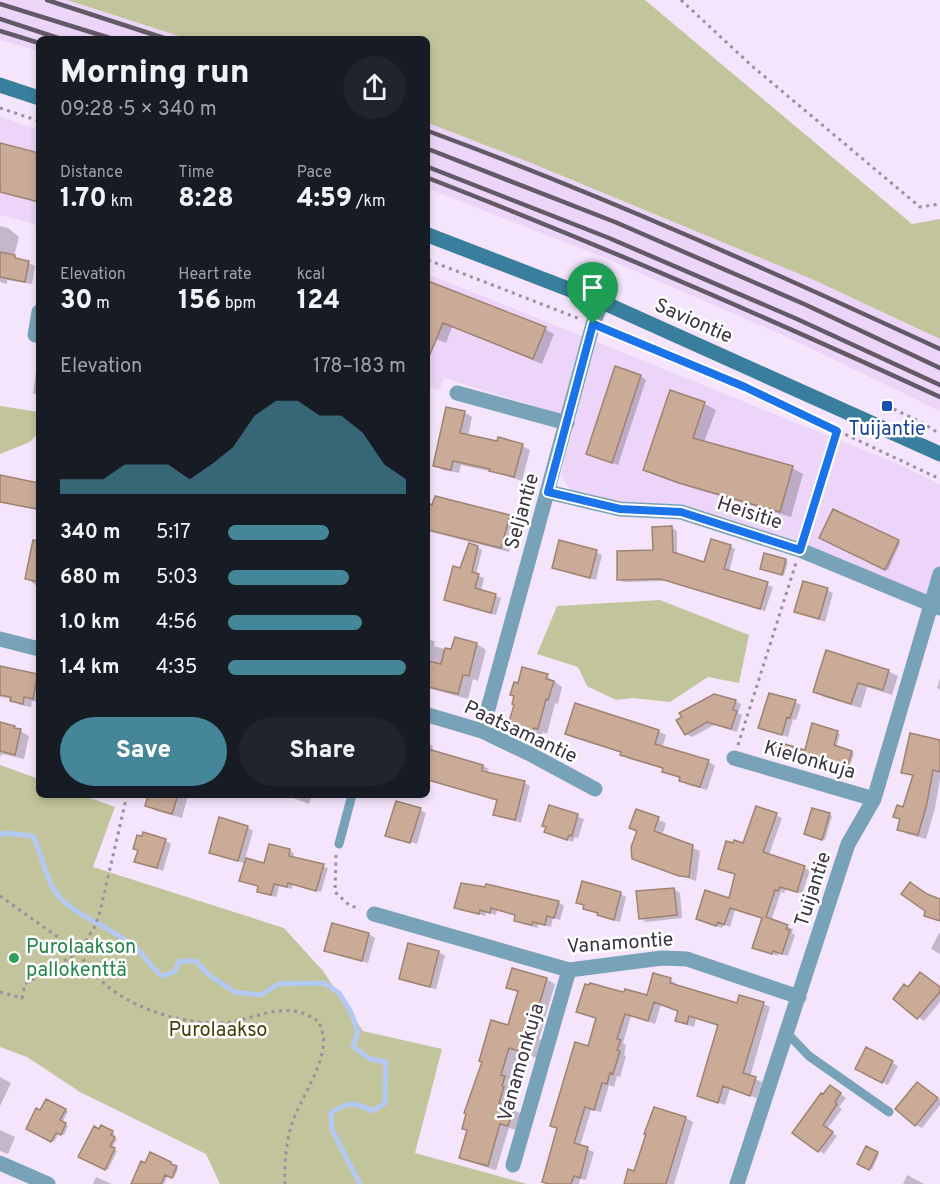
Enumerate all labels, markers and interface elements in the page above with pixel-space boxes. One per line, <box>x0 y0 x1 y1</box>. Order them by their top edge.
text: Morning run <box>60 53 250 95</box>
button: share <box>343 56 406 119</box>
text: 09:28 · 5 × 340 m <box>60 97 217 123</box>
text: Distance <box>60 163 123 183</box>
text: Time <box>178 163 214 183</box>
text: Pace <box>297 163 332 183</box>
text: 1.70 <box>60 183 107 216</box>
text: 8:28 <box>178 183 234 216</box>
text: 4:59 <box>297 183 352 216</box>
text: km <box>107 192 133 212</box>
text: /km <box>352 192 386 212</box>
pin <box>567 262 618 324</box>
text: Elevation <box>60 265 126 285</box>
text: Heart rate <box>178 265 252 285</box>
text: kcal <box>297 265 325 285</box>
icon: arrive <box>576 271 609 304</box>
text: 30 <box>60 285 92 318</box>
text: 156 <box>178 285 221 318</box>
text: 124 <box>297 285 340 318</box>
street label: Saviontie <box>650 293 736 351</box>
text: m <box>92 294 110 314</box>
text: bpm <box>221 294 256 314</box>
text: Elevation <box>60 354 142 380</box>
text: 178–183 m <box>313 354 406 380</box>
marker: Tuijantie <box>880 399 894 413</box>
place label: Tuijantie <box>848 417 926 443</box>
street label: Seljantie <box>500 470 546 553</box>
street label: Heisitie <box>713 491 785 537</box>
text: 340 m <box>60 520 121 546</box>
text: 5:17 <box>156 520 191 546</box>
text: 680 m <box>60 565 120 591</box>
text: 5:03 <box>156 565 198 591</box>
text: 1.0 km <box>60 610 120 636</box>
text: 4:56 <box>156 610 197 636</box>
text: 1.4 km <box>60 655 120 681</box>
text: 4:35 <box>156 655 197 681</box>
street label: Paatsamantie <box>459 695 581 770</box>
button: Save <box>60 717 227 786</box>
button: Share <box>239 717 406 786</box>
street label: Kielonkuja <box>760 735 858 786</box>
street label: Tuijantie <box>790 849 838 931</box>
street label: Vanamontie <box>566 927 674 961</box>
place label: Purolaakson pallokenttä <box>26 935 136 984</box>
marker: Purolaakson pallokenttä <box>7 951 21 965</box>
street label: Vanamonkuja <box>493 1000 551 1125</box>
park label: Purolaakso <box>168 1018 268 1044</box>

